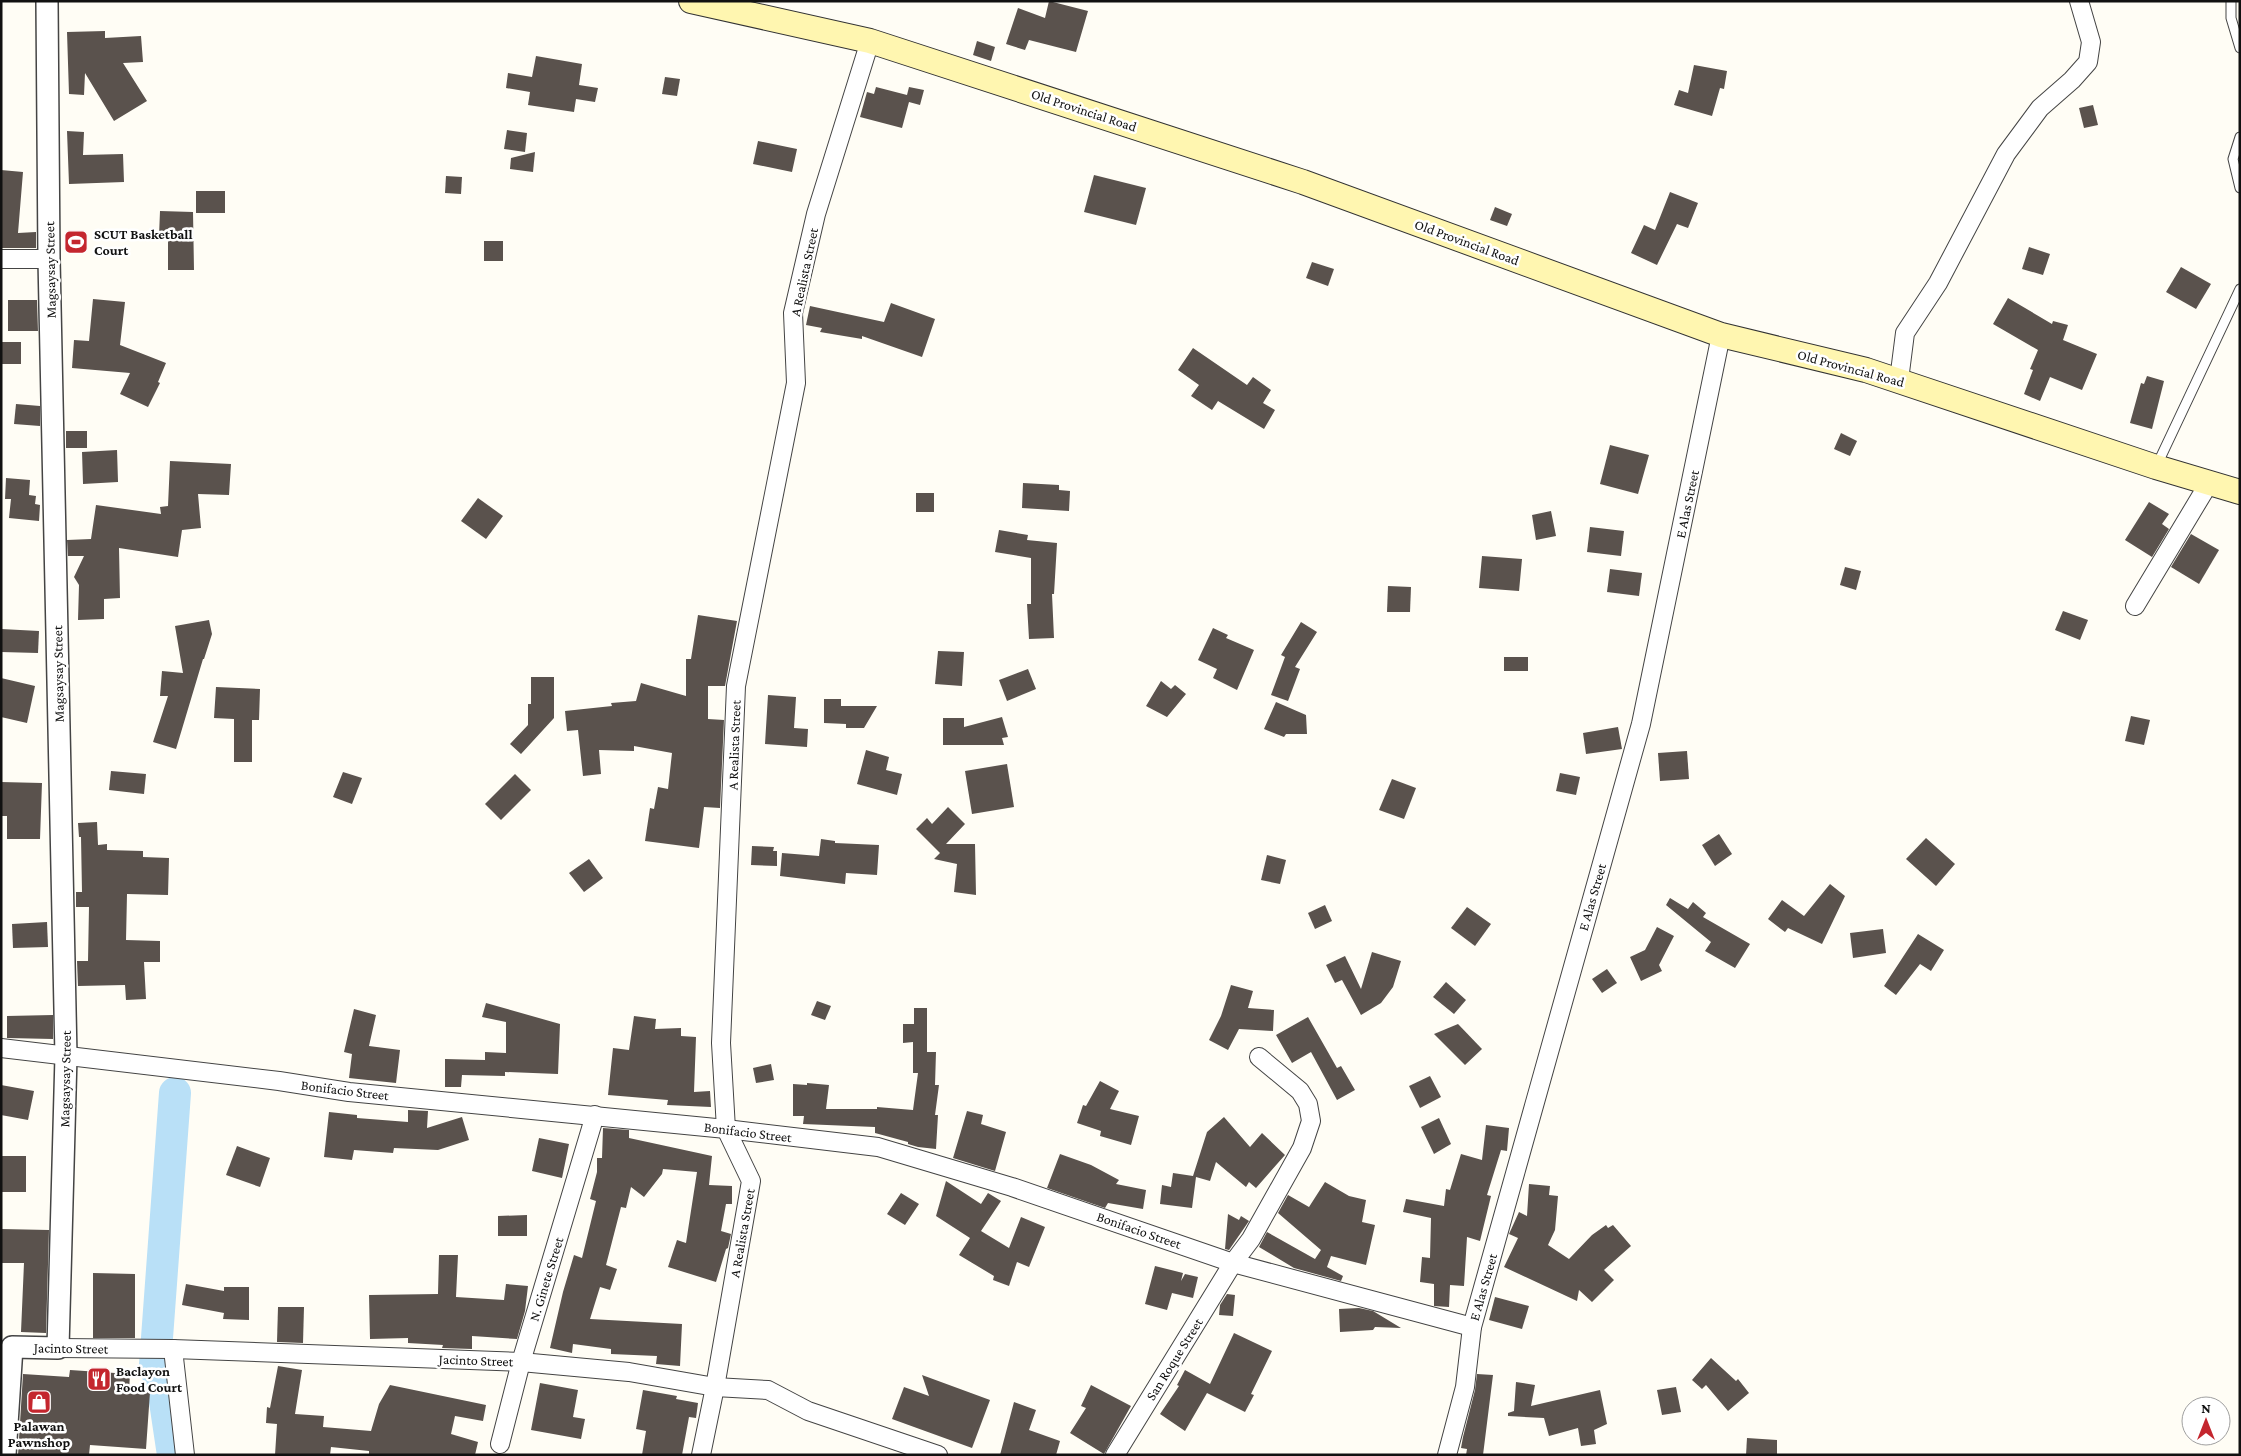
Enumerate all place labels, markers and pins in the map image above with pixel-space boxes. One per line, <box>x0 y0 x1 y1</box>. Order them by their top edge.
place label: SCUT Basketball Court <box>94 226 192 258</box>
sports icon: SCUT Basketball Court <box>63 229 89 255</box>
place label: Baclayon Food Court <box>116 1363 183 1395</box>
restaurant icon: Baclayon Food Court <box>86 1366 112 1392</box>
shop icon: Palawan Pawnshop <box>26 1389 52 1415</box>
place label: Palawan Pawnshop <box>8 1418 70 1450</box>

